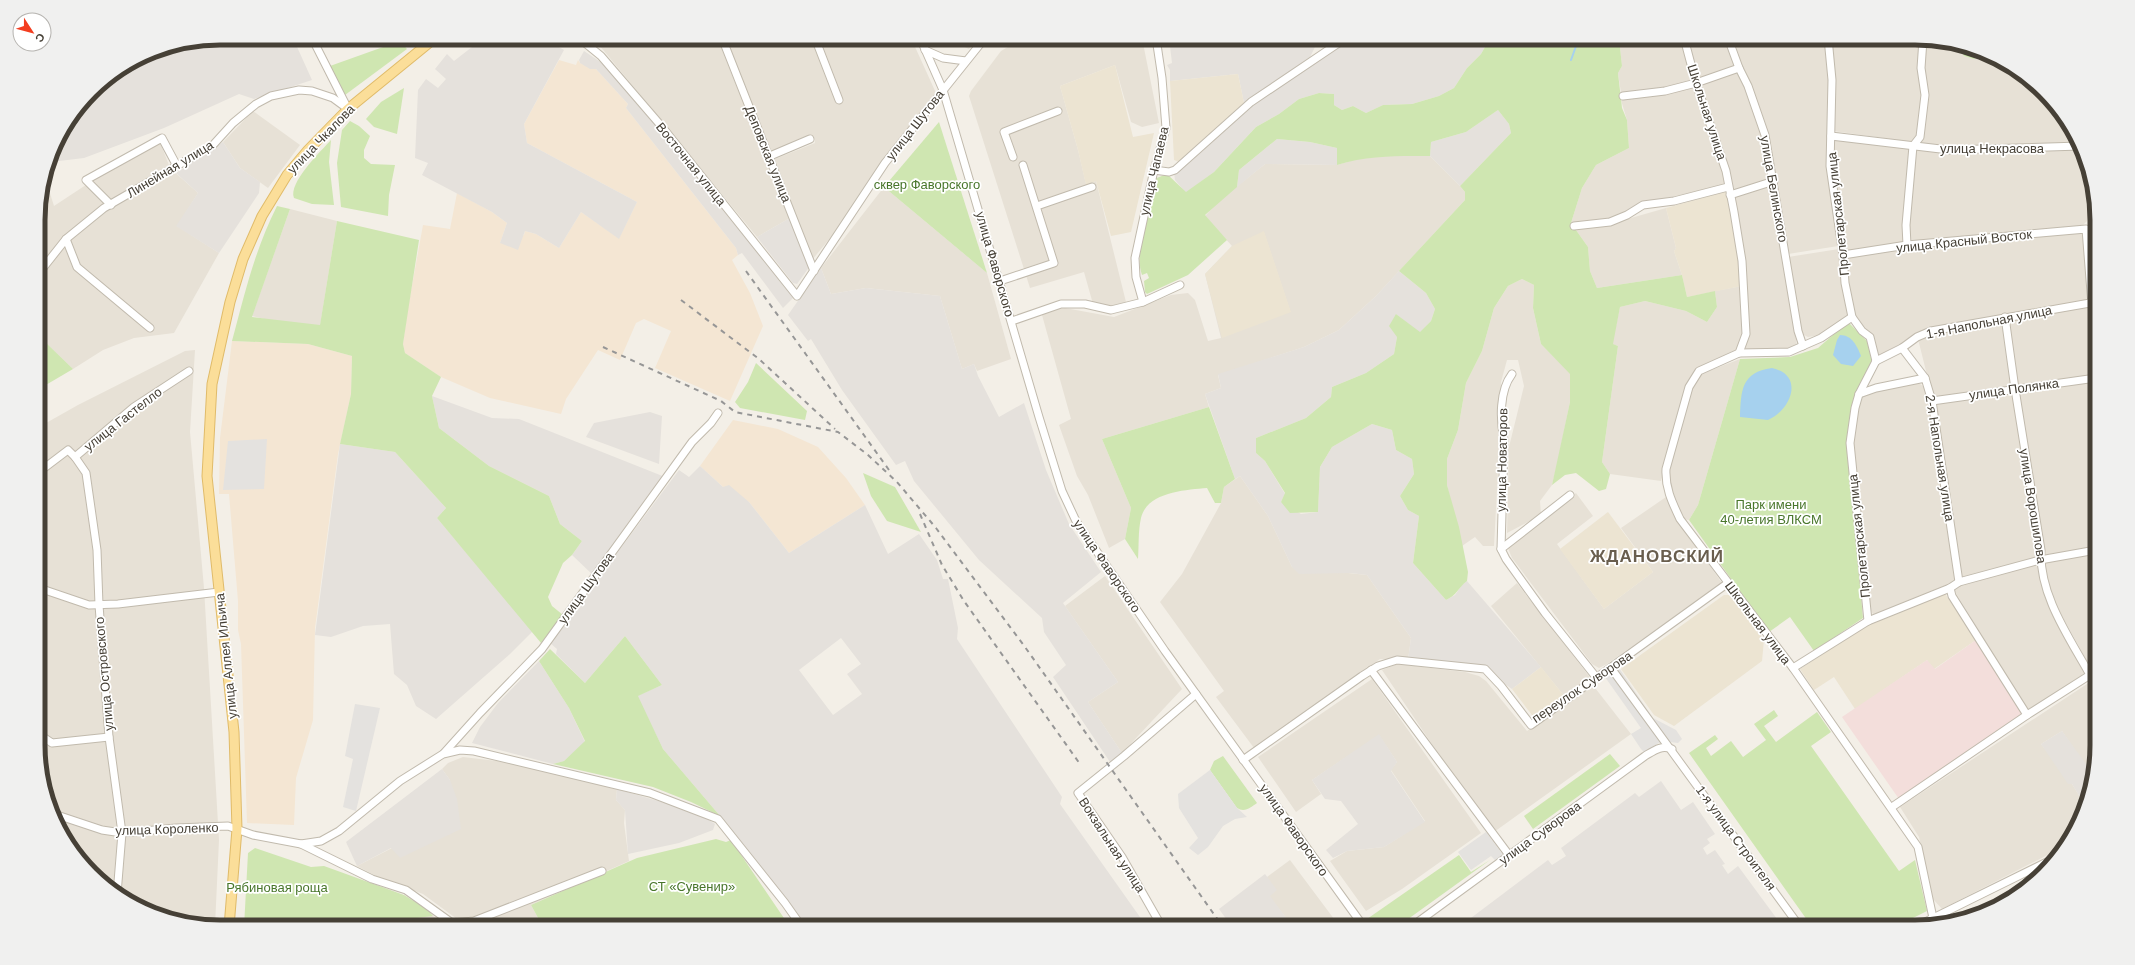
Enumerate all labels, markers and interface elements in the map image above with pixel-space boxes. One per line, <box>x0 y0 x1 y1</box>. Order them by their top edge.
north arrow <box>12 12 52 52</box>
text: С <box>33 31 47 45</box>
street label: Школьная улица <box>1684 62 1730 163</box>
street label: улица Шутова <box>883 86 947 163</box>
street label: улица Чкалова <box>284 101 358 177</box>
street label: Деповская улица <box>742 103 795 205</box>
street label: Восточная улица <box>653 119 730 209</box>
street label: улица Чапаева <box>1136 124 1172 217</box>
street label: улица Белинского <box>1757 135 1791 243</box>
street label: Линейная улица <box>124 137 217 201</box>
street label: улица Некрасова <box>1940 141 2045 156</box>
street label: Пролетарская улица <box>1824 151 1852 277</box>
park label: сквер Фаворского <box>874 177 980 192</box>
street label: улица Фаворского <box>973 210 1017 318</box>
street label: улица Красный Восток <box>1895 226 2033 256</box>
street label: 1-я Напольная улица <box>1925 302 2054 342</box>
street label: улица Полянка <box>1968 375 2061 403</box>
street label: улица Гастелло <box>81 384 165 454</box>
street label: 2-я Напольная улица <box>1923 394 1958 523</box>
street label: улица Новаторов <box>1494 408 1510 512</box>
street label: улица Ворошилова <box>2016 447 2050 565</box>
street label: Пролетарская улица <box>1845 473 1873 599</box>
park label: Парк имени 40-летия ВЛКСМ <box>1720 497 1822 527</box>
street label: улица Фаворского <box>1070 517 1144 615</box>
district label: ЖДАНОВСКИЙ <box>1589 547 1724 566</box>
street label: улица Шутова <box>555 549 617 627</box>
street label: Школьная улица <box>1722 579 1794 668</box>
street label: улица Аллея Ильича <box>212 592 240 719</box>
street label: улица Островского <box>92 616 116 732</box>
street label: переулок Суворова <box>1529 648 1635 726</box>
street label: улица Фаворского <box>1257 781 1331 879</box>
street label: 1-я улица Строителя <box>1693 783 1779 893</box>
street label: Вокзальная улица <box>1076 795 1149 896</box>
street label: улица Суворова <box>1496 798 1585 868</box>
street label: улица Короленко <box>115 820 219 838</box>
park label: СТ «Сувенир» <box>649 879 735 894</box>
park label: Рябиновая роща <box>226 880 328 895</box>

